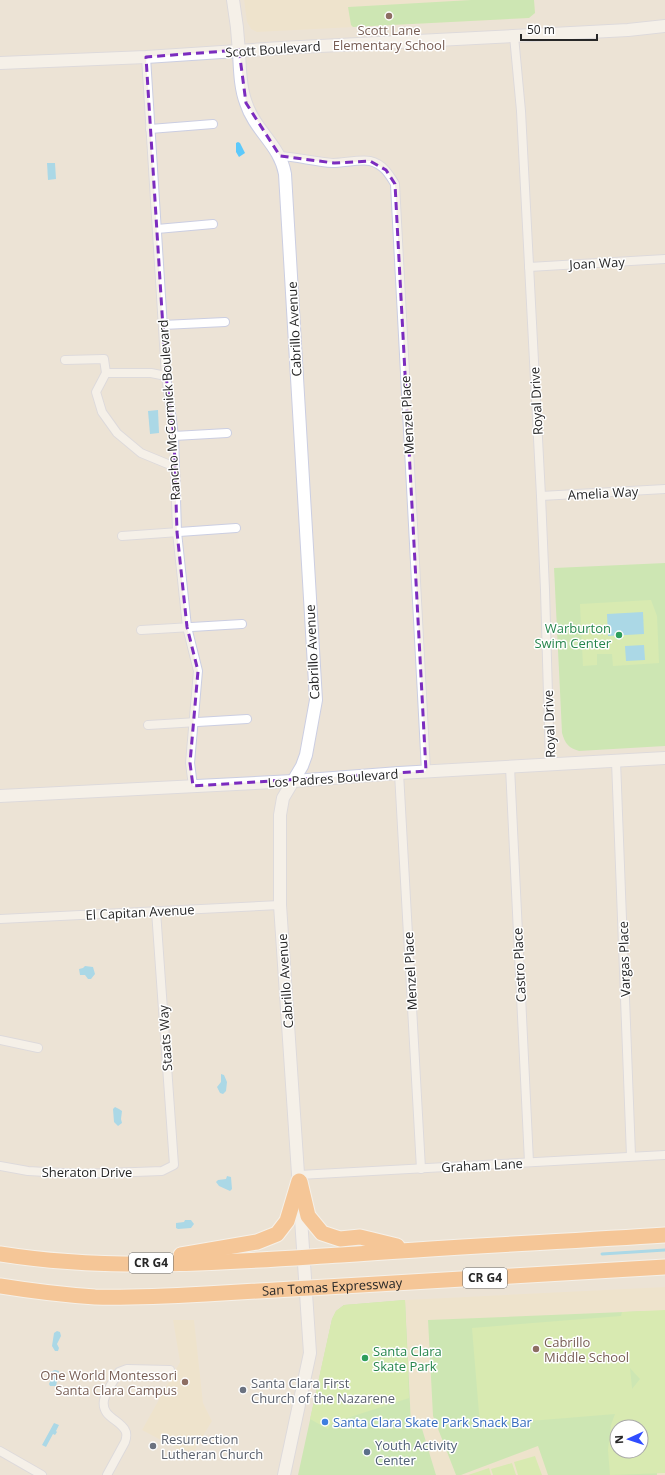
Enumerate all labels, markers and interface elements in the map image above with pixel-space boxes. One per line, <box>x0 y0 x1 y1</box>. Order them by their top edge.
marker: Scott Lane Elementary School <box>384 11 394 21</box>
scale bar <box>521 16 597 42</box>
place label: Scott Lane Elementary School <box>333 21 445 54</box>
text: 50 m <box>527 21 555 38</box>
street label: Scott Boulevard <box>225 37 321 61</box>
street label: Joan Way <box>567 253 626 274</box>
street label: Cabrillo Avenue <box>283 281 305 377</box>
street label: Rancho McCormick Boulevard <box>154 319 184 501</box>
street label: Royal Drive <box>525 367 547 435</box>
street label: Menzel Place <box>396 375 418 455</box>
street label: Amelia Way <box>567 482 639 504</box>
street label: Cabrillo Avenue <box>301 604 323 700</box>
place label: Warburton Swim Center <box>534 619 612 652</box>
marker: Warburton Swim Center <box>614 630 624 640</box>
street label: Royal Drive <box>539 690 559 758</box>
street label: Los Padres Boulevard <box>267 764 399 792</box>
street label: El Capitan Avenue <box>85 900 195 924</box>
street label: Vargas Place <box>614 921 634 997</box>
street label: Castro Place <box>508 927 530 1003</box>
street label: Menzel Place <box>399 931 421 1011</box>
street label: Cabrillo Avenue <box>273 933 297 1029</box>
street label: Staats Way <box>154 1004 176 1072</box>
street label: Graham Lane <box>441 1154 523 1176</box>
street label: Sheraton Drive <box>42 1163 132 1181</box>
road number: CR G4 <box>129 1253 173 1273</box>
road number: CR G4 <box>463 1268 507 1288</box>
street label: San Tomas Expressway <box>261 1273 403 1300</box>
place label: Cabrillo Middle School <box>544 1333 629 1366</box>
place label: Santa Clara Skate Park <box>373 1342 442 1375</box>
marker: Cabrillo Middle School <box>531 1344 541 1354</box>
marker: Santa Clara Skate Park <box>360 1353 370 1363</box>
place label: One World Montessori Santa Clara Campus <box>40 1366 177 1399</box>
place label: Santa Clara First Church of the Nazarene <box>251 1374 395 1407</box>
marker: One World Montessori Santa Clara Campus <box>180 1377 190 1387</box>
marker: Santa Clara First Church of the Nazarene <box>238 1385 248 1395</box>
place label: Santa Clara Skate Park Snack Bar <box>333 1413 533 1431</box>
marker: Santa Clara Skate Park Snack Bar <box>320 1417 330 1427</box>
north arrow <box>609 1419 649 1459</box>
place label: Resurrection Lutheran Church <box>161 1430 263 1463</box>
text: N <box>611 1435 626 1444</box>
place label: Youth Activity Center <box>375 1436 458 1469</box>
marker: Resurrection Lutheran Church <box>148 1441 158 1451</box>
marker: Youth Activity Center <box>362 1447 372 1457</box>

